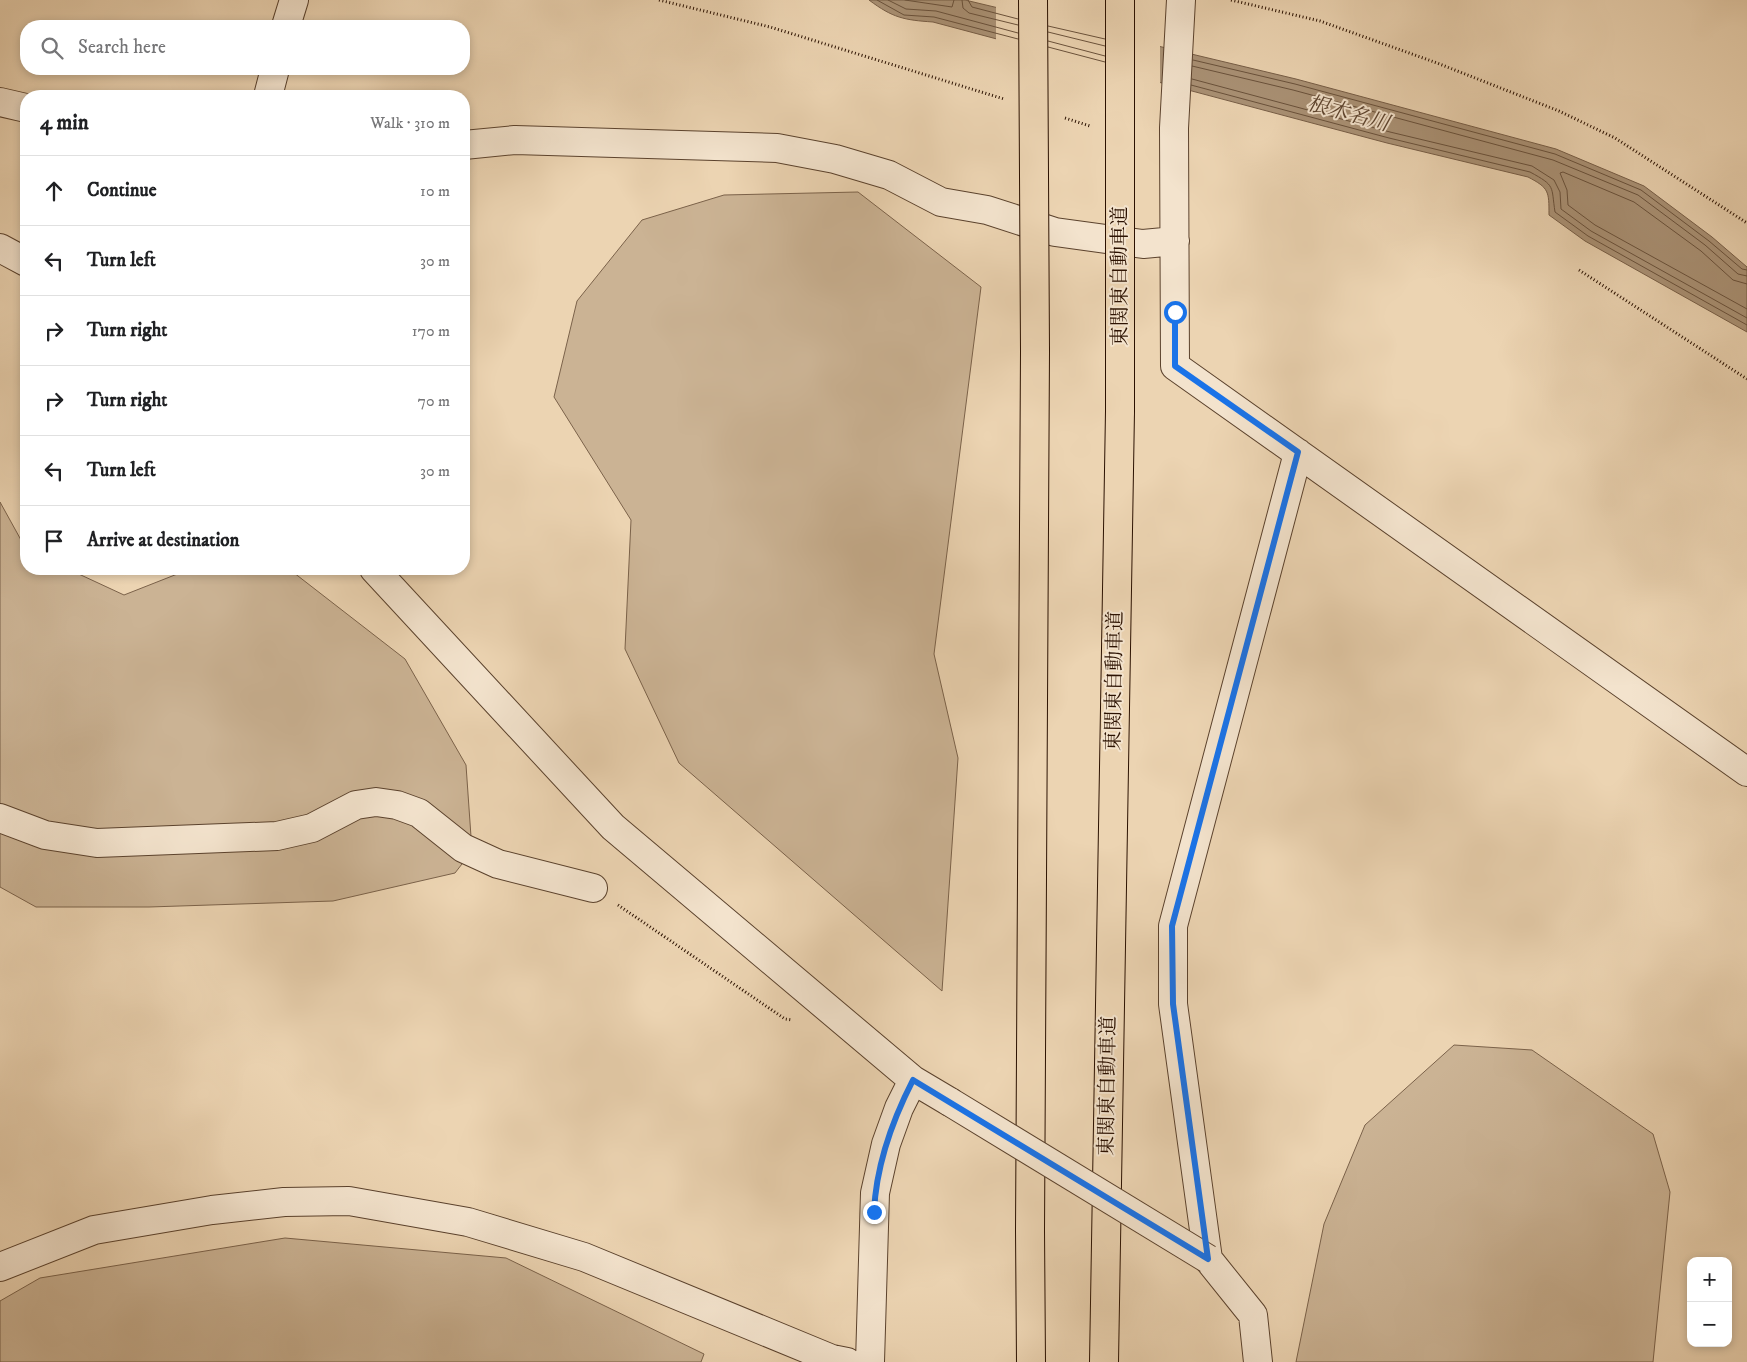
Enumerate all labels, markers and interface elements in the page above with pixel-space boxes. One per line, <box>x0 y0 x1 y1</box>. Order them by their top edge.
search box <box>20 20 470 75</box>
icon: search <box>38 34 66 62</box>
text: Search here <box>78 36 166 59</box>
water label: 根木名川 <box>1304 91 1394 138</box>
text: 4 min <box>40 110 89 136</box>
text: Walk · 310 m <box>370 113 450 133</box>
icon: ahead <box>40 177 68 205</box>
text: Continue <box>87 179 157 202</box>
text: 10 m <box>420 181 450 201</box>
street label: 東関東自動車道 <box>1108 206 1133 346</box>
icon: left <box>40 247 68 275</box>
text: Turn left <box>87 249 156 272</box>
text: 30 m <box>420 251 450 271</box>
route start <box>1164 301 1187 324</box>
icon: right <box>40 317 68 345</box>
text: Turn right <box>87 319 167 342</box>
text: 170 m <box>412 321 450 341</box>
icon: right <box>40 387 68 415</box>
text: Turn right <box>87 389 167 412</box>
text: 70 m <box>418 391 450 411</box>
icon: left <box>40 457 68 485</box>
text: Turn left <box>87 459 156 482</box>
text: 30 m <box>420 461 450 481</box>
icon: arrive <box>40 527 68 555</box>
text: Arrive at destination <box>87 529 239 552</box>
street label: 東関東自動車道 <box>1101 611 1129 751</box>
street label: 東関東自動車道 <box>1094 1016 1122 1156</box>
route end <box>863 1201 886 1224</box>
map controls <box>1687 1257 1732 1347</box>
button: + <box>1687 1257 1732 1302</box>
button: − <box>1687 1302 1732 1347</box>

